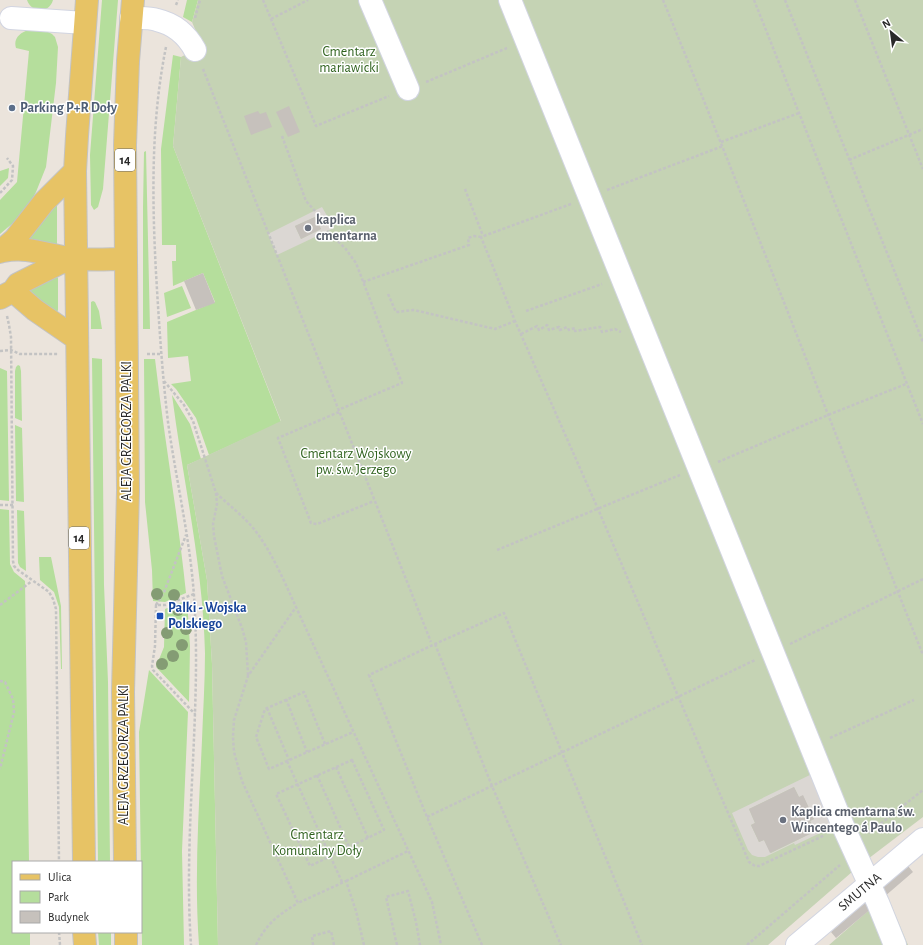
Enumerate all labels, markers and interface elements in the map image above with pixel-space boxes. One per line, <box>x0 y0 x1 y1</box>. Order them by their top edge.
north arrow <box>871 12 911 52</box>
text: N <box>880 17 892 30</box>
park label: Cmentarz mariawicki <box>319 45 379 75</box>
place label: Parking P+R Doły <box>20 101 118 115</box>
marker: Parking P+R Doły <box>7 103 17 113</box>
road number: 14 <box>115 149 135 171</box>
place label: kaplica cmentarna <box>316 213 377 243</box>
marker: kaplica cmentarna <box>303 223 313 233</box>
street label: ALEJA GRZEGORZA PALKI <box>120 361 134 501</box>
park label: Cmentarz Wojskowy pw. św. Jerzego <box>300 447 412 477</box>
road number: 14 <box>69 527 89 549</box>
place label: Palki - Wojska Polskiego <box>168 601 247 631</box>
marker: Palki - Wojska Polskiego <box>155 611 165 621</box>
street label: ALEJA GRZEGORZA PALKI <box>117 685 131 825</box>
place label: Kaplica cmentarna św. Wincentego á Paulo <box>791 805 915 835</box>
marker: Kaplica cmentarna św. Wincentego á Paulo <box>778 815 788 825</box>
park label: Cmentarz Komunalny Doły <box>272 828 362 858</box>
legend <box>12 861 142 933</box>
street label: SMUTNA <box>836 870 884 914</box>
text: Ulica <box>48 871 72 883</box>
text: Park <box>48 891 69 903</box>
text: Budynek <box>48 911 90 924</box>

